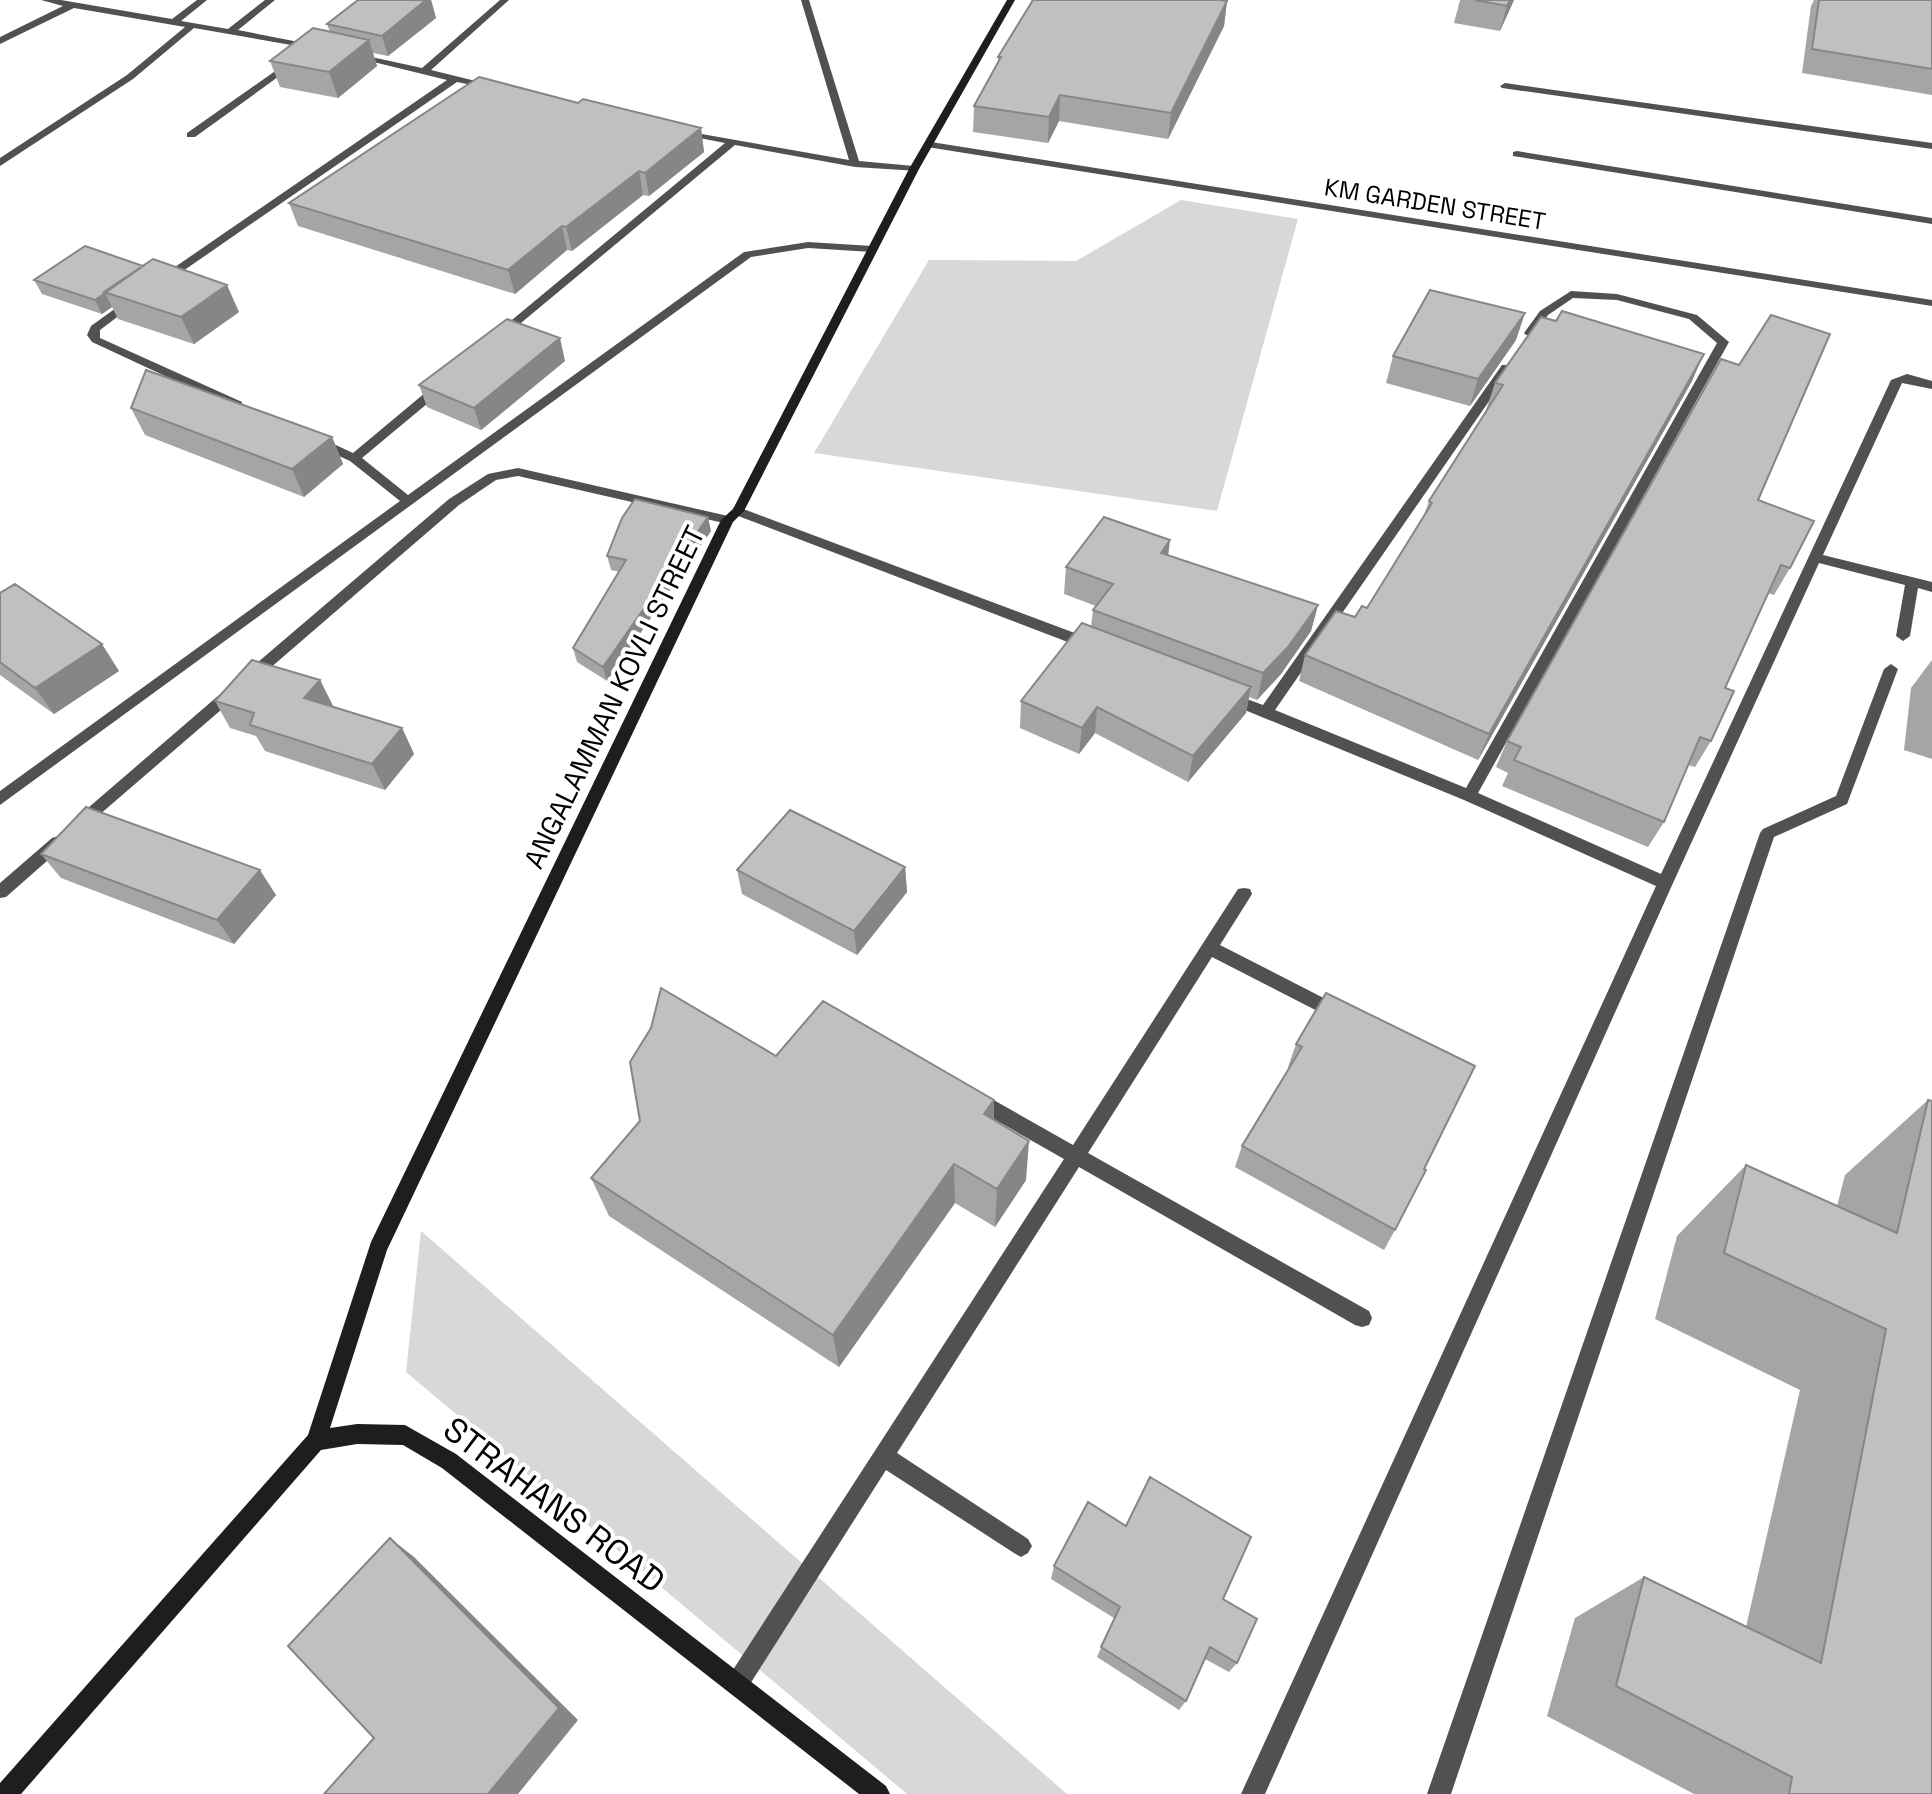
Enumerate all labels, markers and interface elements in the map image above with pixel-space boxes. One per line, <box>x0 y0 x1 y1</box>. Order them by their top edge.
street label: KM GARDEN STREET <box>1322 171 1548 237</box>
street label: ANGALAMMAN KOVLI STREET <box>515 520 713 874</box>
street label: STRAHANS ROAD <box>435 1408 673 1602</box>

